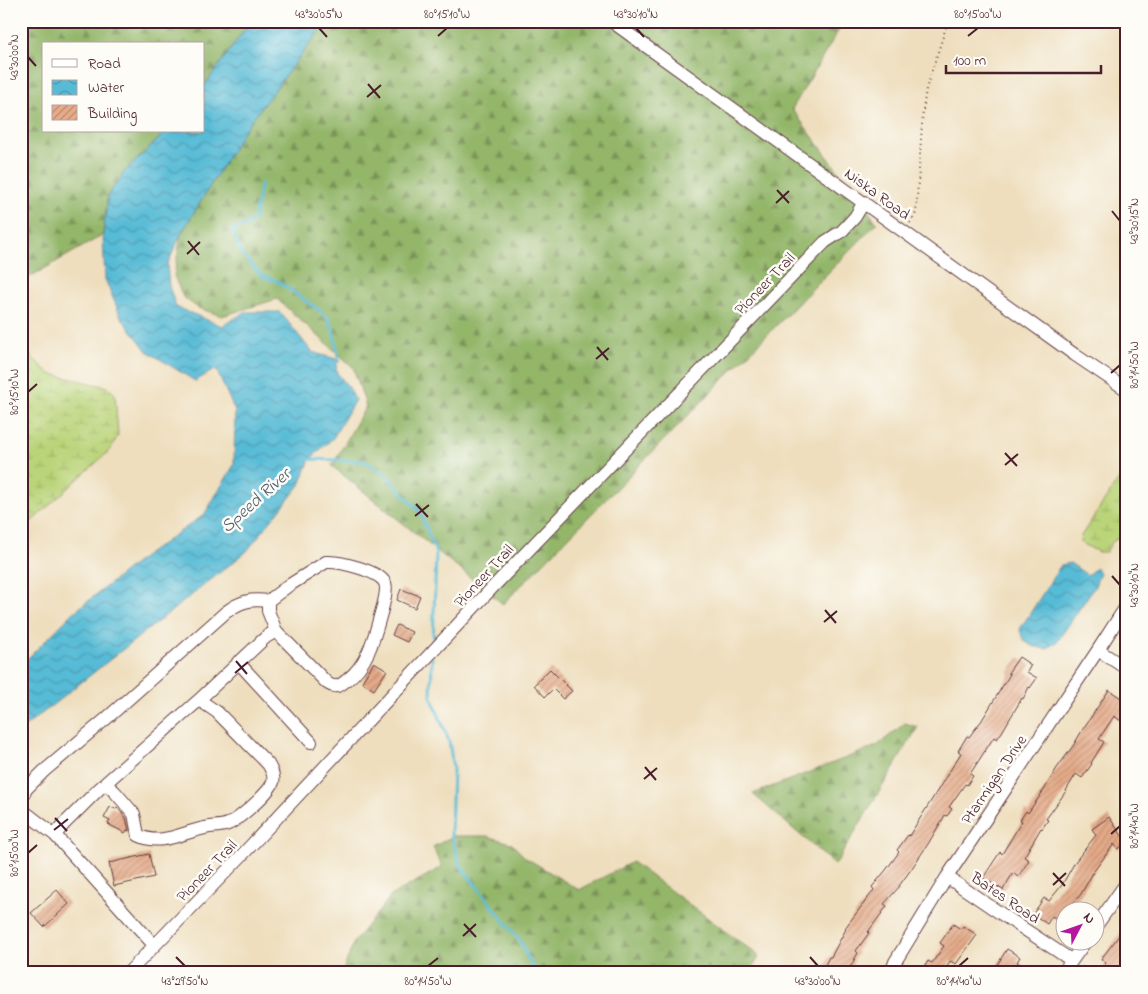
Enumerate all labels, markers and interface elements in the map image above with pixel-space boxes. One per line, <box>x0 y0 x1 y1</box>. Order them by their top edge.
text: 43°30'05"N <box>295 6 343 24</box>
text: 80°15'10"W <box>424 6 470 24</box>
text: 43°30'10"N <box>614 6 658 24</box>
text: 80°15'00"W <box>954 6 1002 24</box>
text: 43°30'00"N <box>6 34 24 80</box>
legend <box>42 42 205 132</box>
scale bar <box>946 42 1100 74</box>
text: 100 m <box>953 50 986 72</box>
text: Road <box>88 53 121 75</box>
text: Water <box>88 77 124 99</box>
text: Building <box>87 103 137 126</box>
street label: Niska Road <box>839 162 915 227</box>
text: 43°30'15"N <box>1126 198 1144 244</box>
street label: Pioneer Trail <box>729 247 802 321</box>
text: 80°14'50"W <box>1126 341 1144 389</box>
text: 80°15'10"W <box>6 369 24 415</box>
water label: Speed River <box>216 461 299 540</box>
street label: Pioneer Trail <box>449 539 520 613</box>
text: 43°30'10"N <box>1126 563 1144 607</box>
street label: Ptarmigan Drive <box>956 730 1034 830</box>
text: 80°14'40"W <box>1126 803 1144 849</box>
text: 80°15'00"W <box>6 829 24 877</box>
street label: Pioneer Trail <box>171 834 244 908</box>
street label: Bates Road <box>965 866 1044 931</box>
north arrow <box>1056 902 1106 952</box>
text: N <box>1078 908 1100 929</box>
text: 43°29'50"N <box>162 973 208 991</box>
text: 80°14'50"W <box>404 973 452 991</box>
text: 43°30'00"N <box>795 973 841 991</box>
text: 80°14'40"W <box>936 973 982 991</box>

